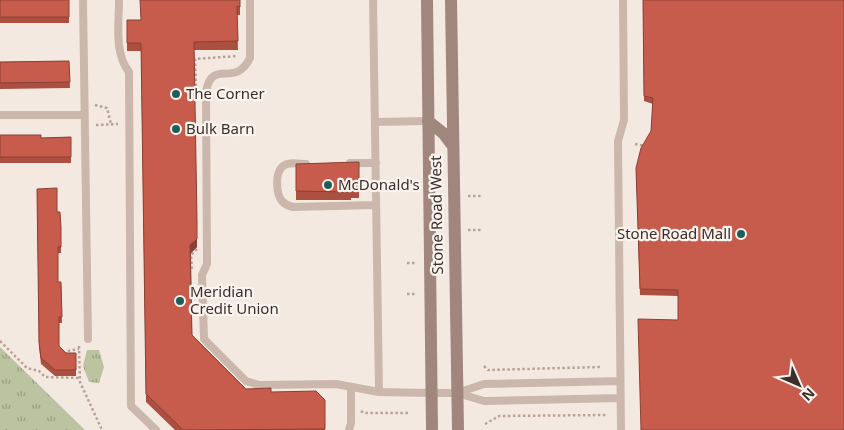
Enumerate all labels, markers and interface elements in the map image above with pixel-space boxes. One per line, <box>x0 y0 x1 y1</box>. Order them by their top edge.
place label: The Corner <box>186 83 265 103</box>
marker: The Corner <box>170 88 182 100</box>
place label: Bulk Barn <box>186 118 254 138</box>
marker: Bulk Barn <box>170 123 182 135</box>
street label: Stone Road West <box>425 155 447 275</box>
place label: McDonald's <box>338 174 420 194</box>
marker: McDonald's <box>322 179 334 191</box>
place label: Stone Road Mall <box>617 223 731 243</box>
marker: Stone Road Mall <box>735 228 747 240</box>
place label: Meridian Credit Union <box>190 281 279 318</box>
marker: Meridian Credit Union <box>174 295 186 307</box>
north arrow <box>774 360 824 410</box>
text: N <box>798 384 819 405</box>

